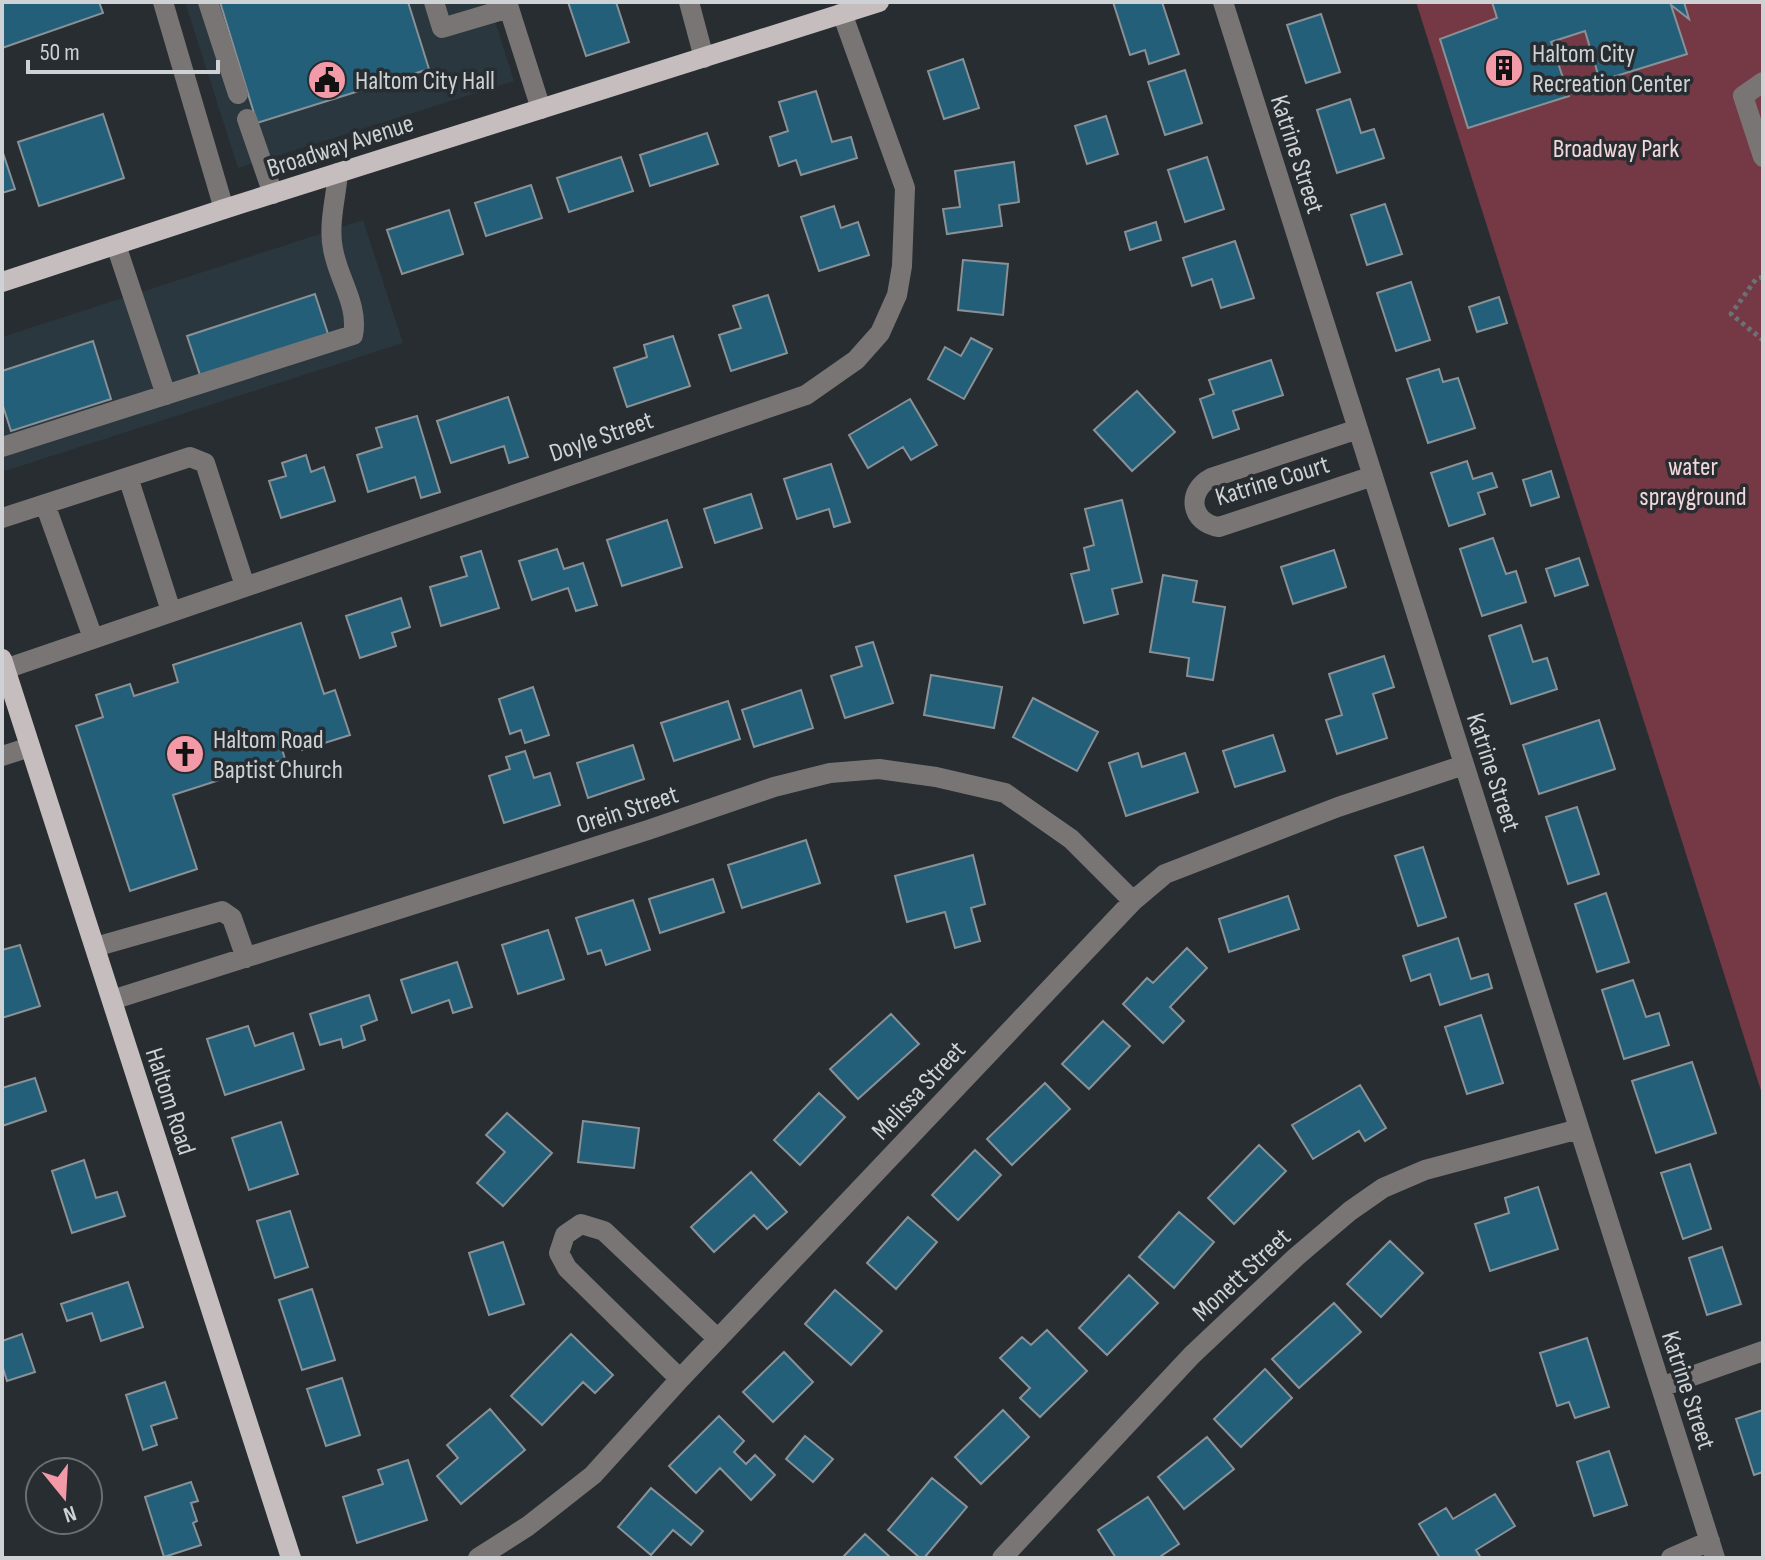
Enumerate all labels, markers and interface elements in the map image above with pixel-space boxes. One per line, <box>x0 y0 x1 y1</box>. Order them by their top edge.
scale bar <box>28 24 218 74</box>
text: 50 m <box>40 38 80 67</box>
place label: Haltom City Recreation Center <box>1532 39 1691 100</box>
building icon: Haltom City Recreation Center <box>1483 47 1525 89</box>
public building icon: Haltom City Hall <box>306 59 348 101</box>
place label: Haltom City Hall <box>355 66 495 97</box>
street label: Katrine Street <box>1263 91 1330 218</box>
street label: Broadway Avenue <box>263 108 418 185</box>
park label: Broadway Park <box>1553 134 1679 165</box>
street label: Doyle Street <box>546 405 658 470</box>
street label: Katrine Court <box>1212 449 1333 513</box>
park label: water sprayground <box>1639 452 1747 513</box>
street label: Katrine Street <box>1459 709 1526 836</box>
place label: Haltom Road Baptist Church <box>213 725 343 786</box>
church icon: Haltom Road Baptist Church <box>164 733 206 775</box>
street label: Orein Street <box>573 779 682 841</box>
street label: Melissa Street <box>866 1035 973 1147</box>
street label: Haltom Road <box>138 1044 201 1159</box>
street label: Monett Street <box>1187 1222 1297 1328</box>
street label: Katrine Street <box>1654 1327 1721 1454</box>
north arrow <box>24 1456 104 1536</box>
text: N <box>60 1499 79 1528</box>

